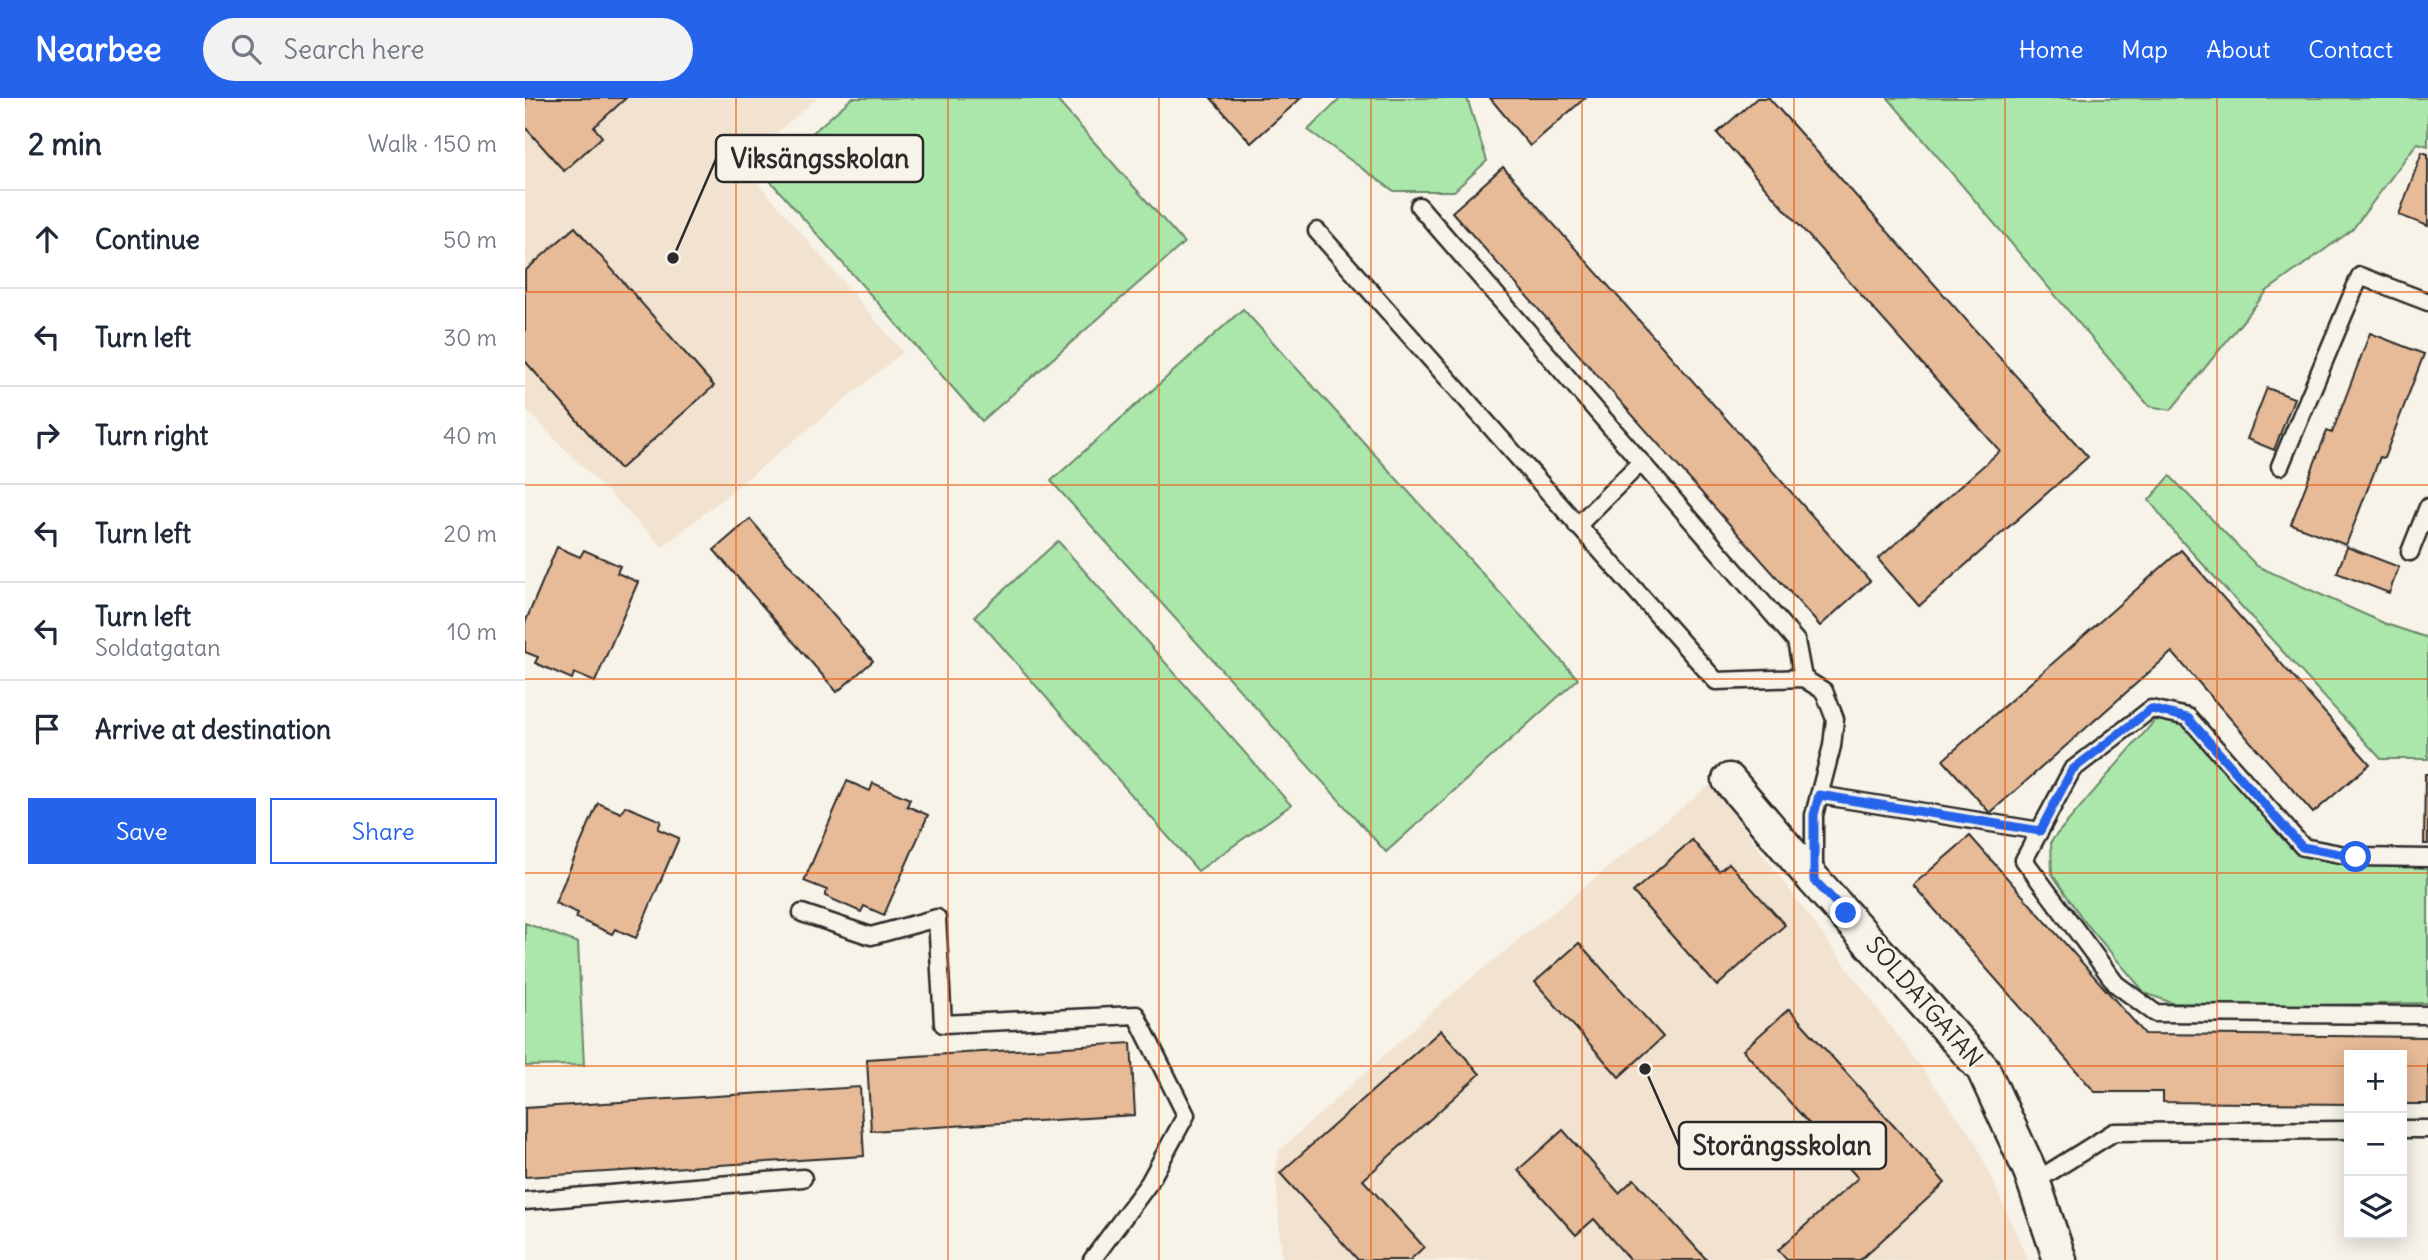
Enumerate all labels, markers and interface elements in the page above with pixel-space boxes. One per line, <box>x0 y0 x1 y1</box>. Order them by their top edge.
search box <box>203 18 693 81</box>
text: Nearbee <box>35 28 161 70</box>
icon: search <box>227 30 265 68</box>
text: Search here <box>283 33 424 66</box>
text: Home <box>2019 34 2083 64</box>
text: Map <box>2121 34 2168 64</box>
text: About <box>2206 34 2270 64</box>
text: Contact <box>2308 34 2393 64</box>
text: 2 min <box>28 125 102 163</box>
text: Walk · 150 m <box>368 129 497 158</box>
callout: Viksängsskolan <box>716 135 923 182</box>
text: Viksängsskolan <box>731 142 909 175</box>
icon: ahead <box>28 220 66 258</box>
text: Continue <box>95 223 200 256</box>
text: 50 m <box>443 225 497 254</box>
icon: left <box>28 318 66 356</box>
text: Turn left <box>95 321 191 354</box>
text: 30 m <box>443 323 497 352</box>
icon: right <box>28 416 66 454</box>
text: Turn right <box>95 419 208 452</box>
text: 40 m <box>443 421 497 450</box>
icon: left <box>28 514 66 552</box>
text: Turn left <box>95 517 191 550</box>
text: 20 m <box>444 519 497 548</box>
text: Turn left <box>95 600 191 633</box>
icon: left <box>28 612 66 650</box>
text: 10 m <box>447 617 497 646</box>
text: Soldatgatan <box>95 633 220 662</box>
icon: arrive <box>28 710 66 748</box>
text: Arrive at destination <box>95 713 331 746</box>
button: Save <box>28 798 256 864</box>
button: Share <box>270 798 497 864</box>
route start <box>2340 841 2371 872</box>
route end <box>1830 897 1861 928</box>
street label: SOLDATGATAN <box>1860 930 1990 1073</box>
map controls <box>2344 1050 2407 1239</box>
button: + <box>2344 1050 2407 1113</box>
button: − <box>2344 1113 2407 1176</box>
callout: Storängsskolan <box>1679 1122 1886 1169</box>
text: Storängsskolan <box>1692 1129 1872 1162</box>
button: layers <box>2344 1176 2407 1239</box>

